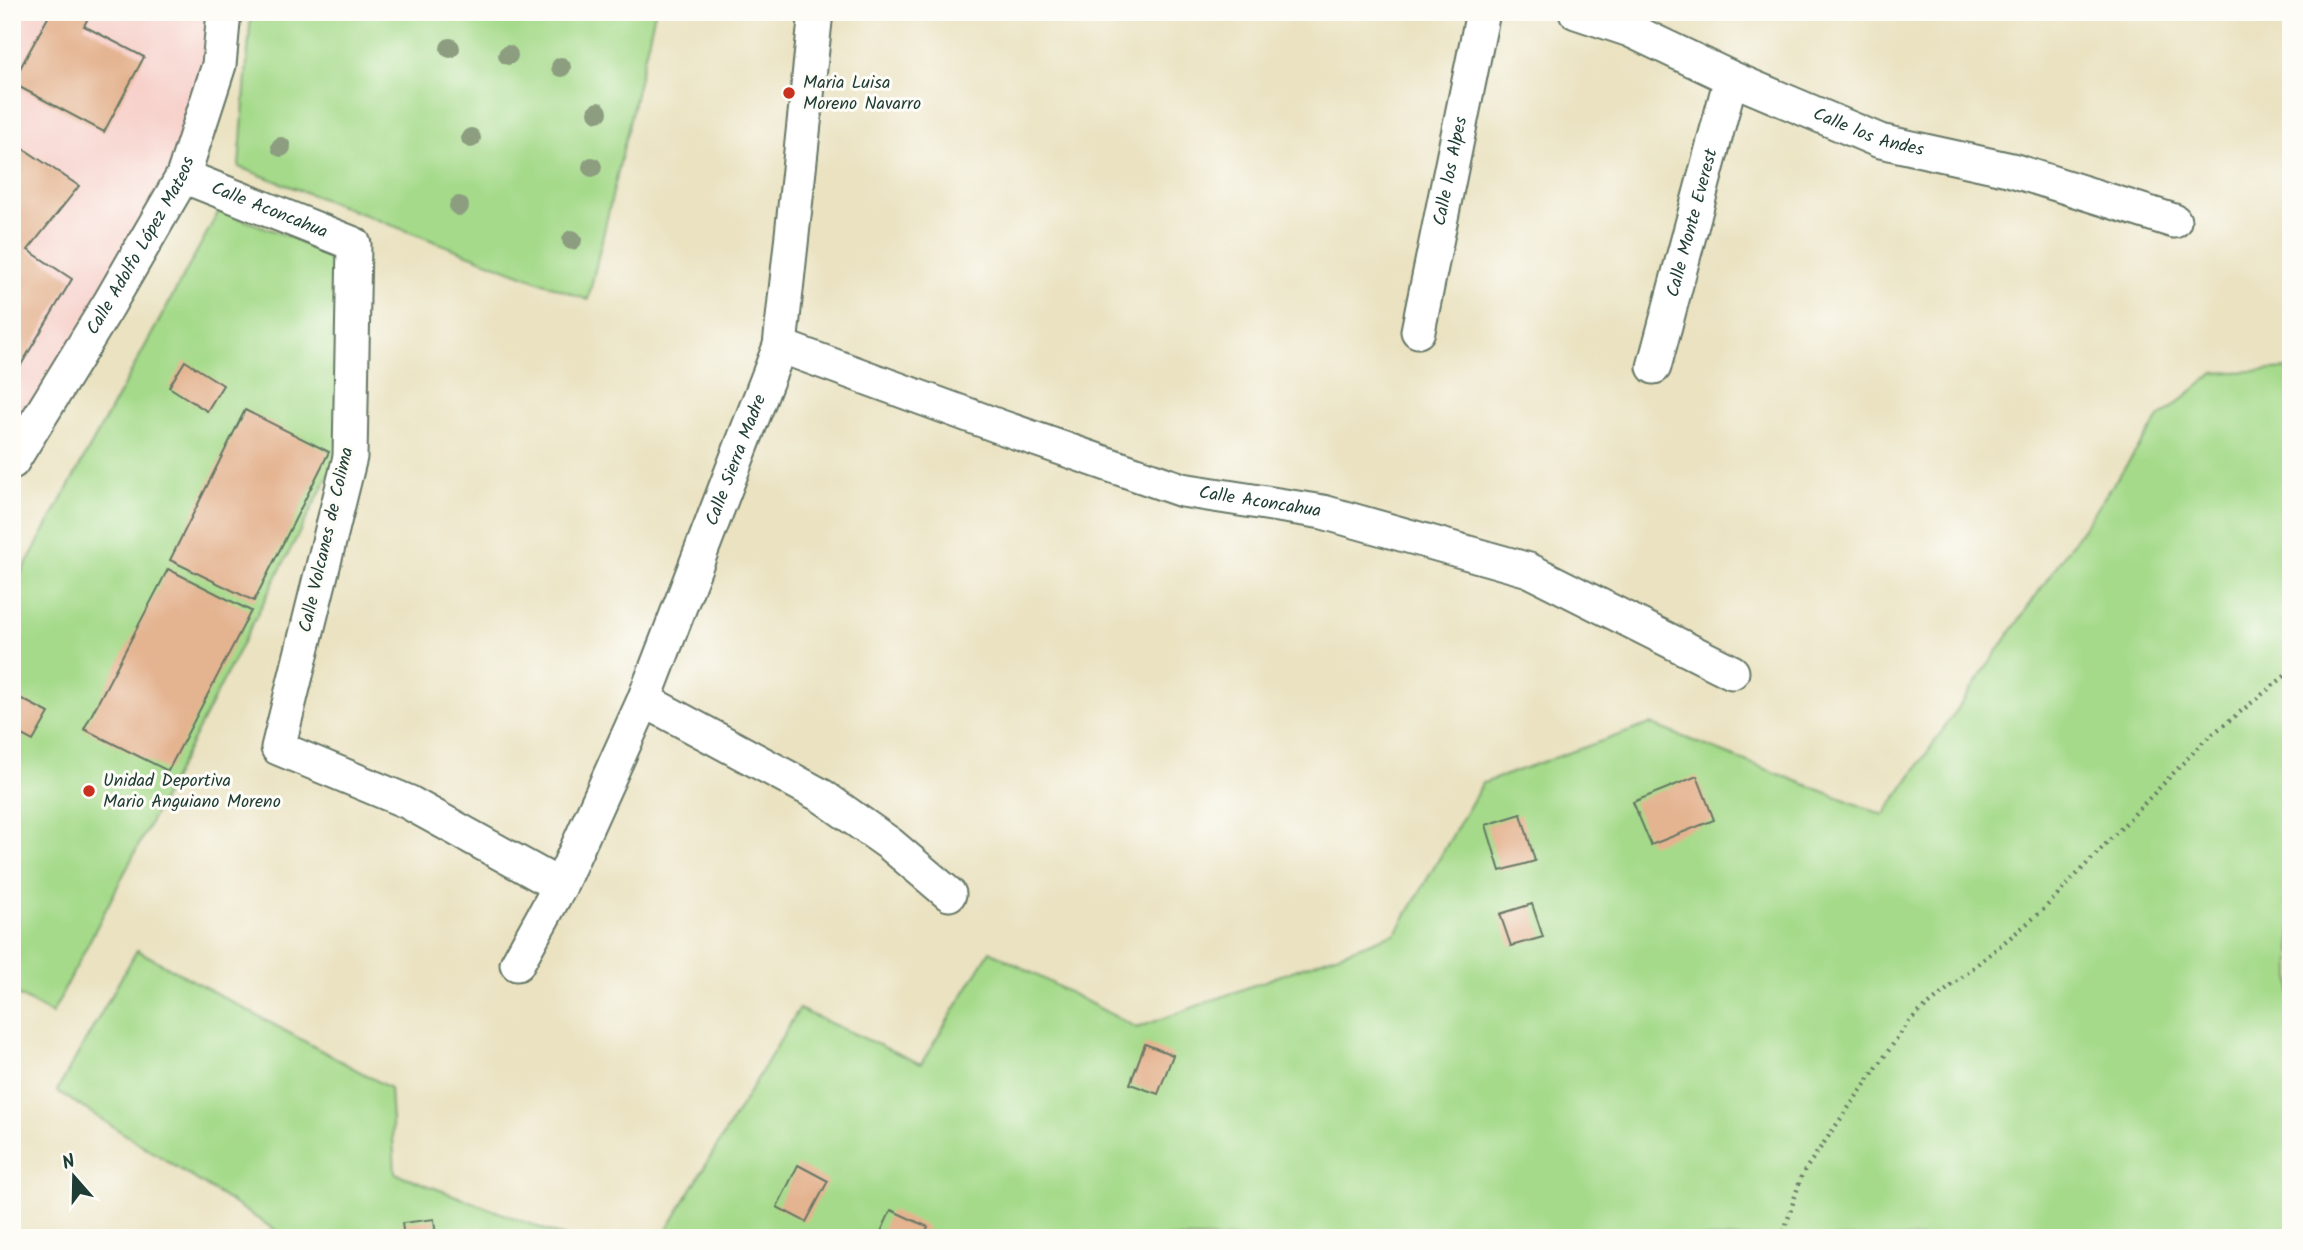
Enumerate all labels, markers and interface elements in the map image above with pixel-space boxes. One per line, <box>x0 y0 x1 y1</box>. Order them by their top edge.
place label: Maria Luisa Moreno Navarro <box>803 69 921 119</box>
marker: Maria Luisa Moreno Navarro <box>781 85 797 101</box>
street label: Calle los Andes <box>1808 100 1927 165</box>
street label: Calle los Alpes <box>1425 114 1476 228</box>
street label: Calle Monte Everest <box>1659 145 1726 301</box>
street label: Calle Adolfo López Mateos <box>79 153 203 341</box>
street label: Calle Aconcahua <box>207 174 332 247</box>
street label: Calle Sierra Madre <box>698 390 775 530</box>
street label: Calle Volcanes de Colima <box>292 445 362 635</box>
street label: Calle Aconcahua <box>1197 478 1323 526</box>
place label: Unidad Deportiva Mario Anguiano Moreno <box>103 767 281 817</box>
marker: Unidad Deportiva Mario Anguiano Moreno <box>81 783 97 799</box>
north arrow <box>38 1142 108 1212</box>
text: N <box>58 1147 80 1179</box>

